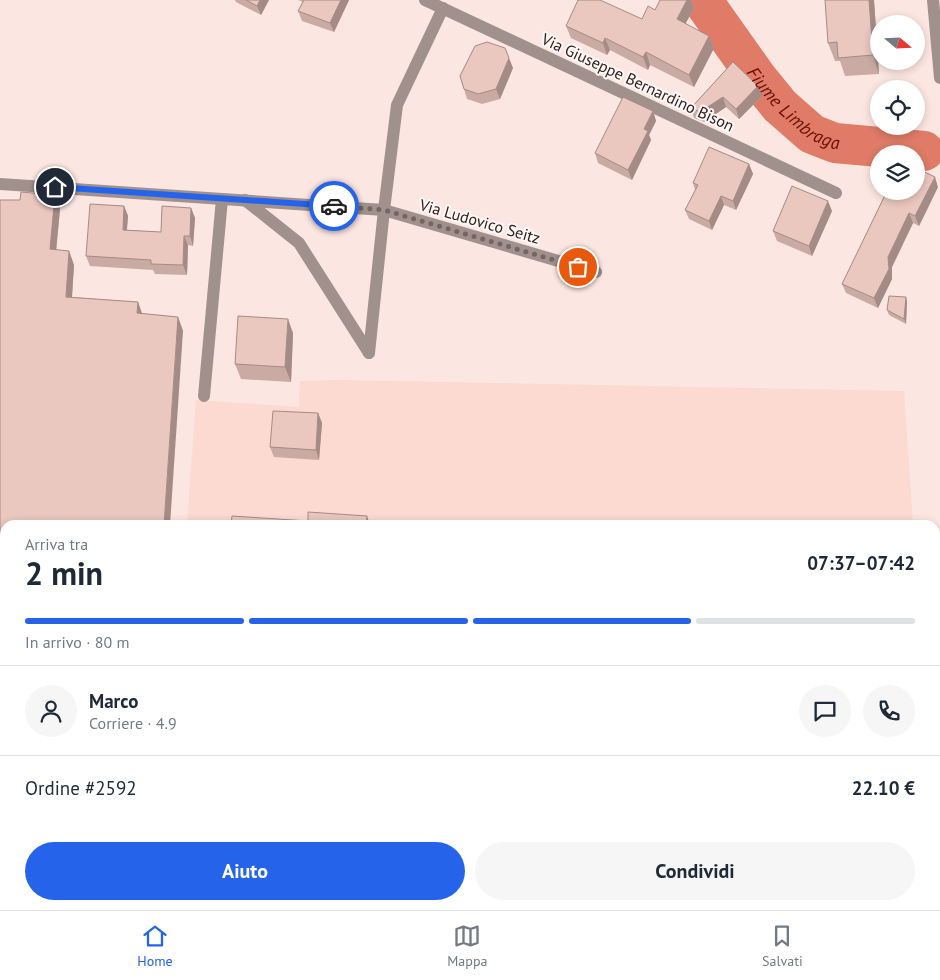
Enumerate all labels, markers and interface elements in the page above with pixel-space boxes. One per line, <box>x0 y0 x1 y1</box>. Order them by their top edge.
north arrow <box>870 15 925 70</box>
map controls <box>870 15 925 200</box>
street label: Via Giuseppe Bernardino Bison <box>538 28 737 135</box>
water label: Fiume Limbraga <box>742 62 841 154</box>
button: locate <box>870 80 925 135</box>
button: layers <box>870 145 925 200</box>
pin <box>34 166 76 208</box>
icon: home <box>41 173 69 201</box>
courier <box>309 181 359 231</box>
icon: car <box>320 192 348 220</box>
street label: Via Ludovico Seitz <box>417 194 543 248</box>
pin <box>557 246 599 288</box>
icon: bag <box>564 253 592 281</box>
text: Arriva tra <box>25 534 88 554</box>
text: 07:37–07:42 <box>807 551 915 575</box>
text: 2 min <box>25 552 103 594</box>
text: In arrivo · 80 m <box>25 632 129 652</box>
button: person <box>25 685 77 737</box>
button: chat <box>799 685 851 737</box>
button: phone <box>863 685 915 737</box>
text: Marco <box>89 689 138 713</box>
text: Corriere · 4.9 <box>89 713 177 733</box>
text: Ordine #2592 <box>25 776 137 800</box>
text: 22.10 € <box>852 776 915 800</box>
button: Aiuto <box>25 842 465 900</box>
button: Condividi <box>475 842 915 900</box>
tab: Home <box>137 922 173 970</box>
tab: Mappa <box>447 922 487 970</box>
tab: Salvati <box>762 922 803 970</box>

